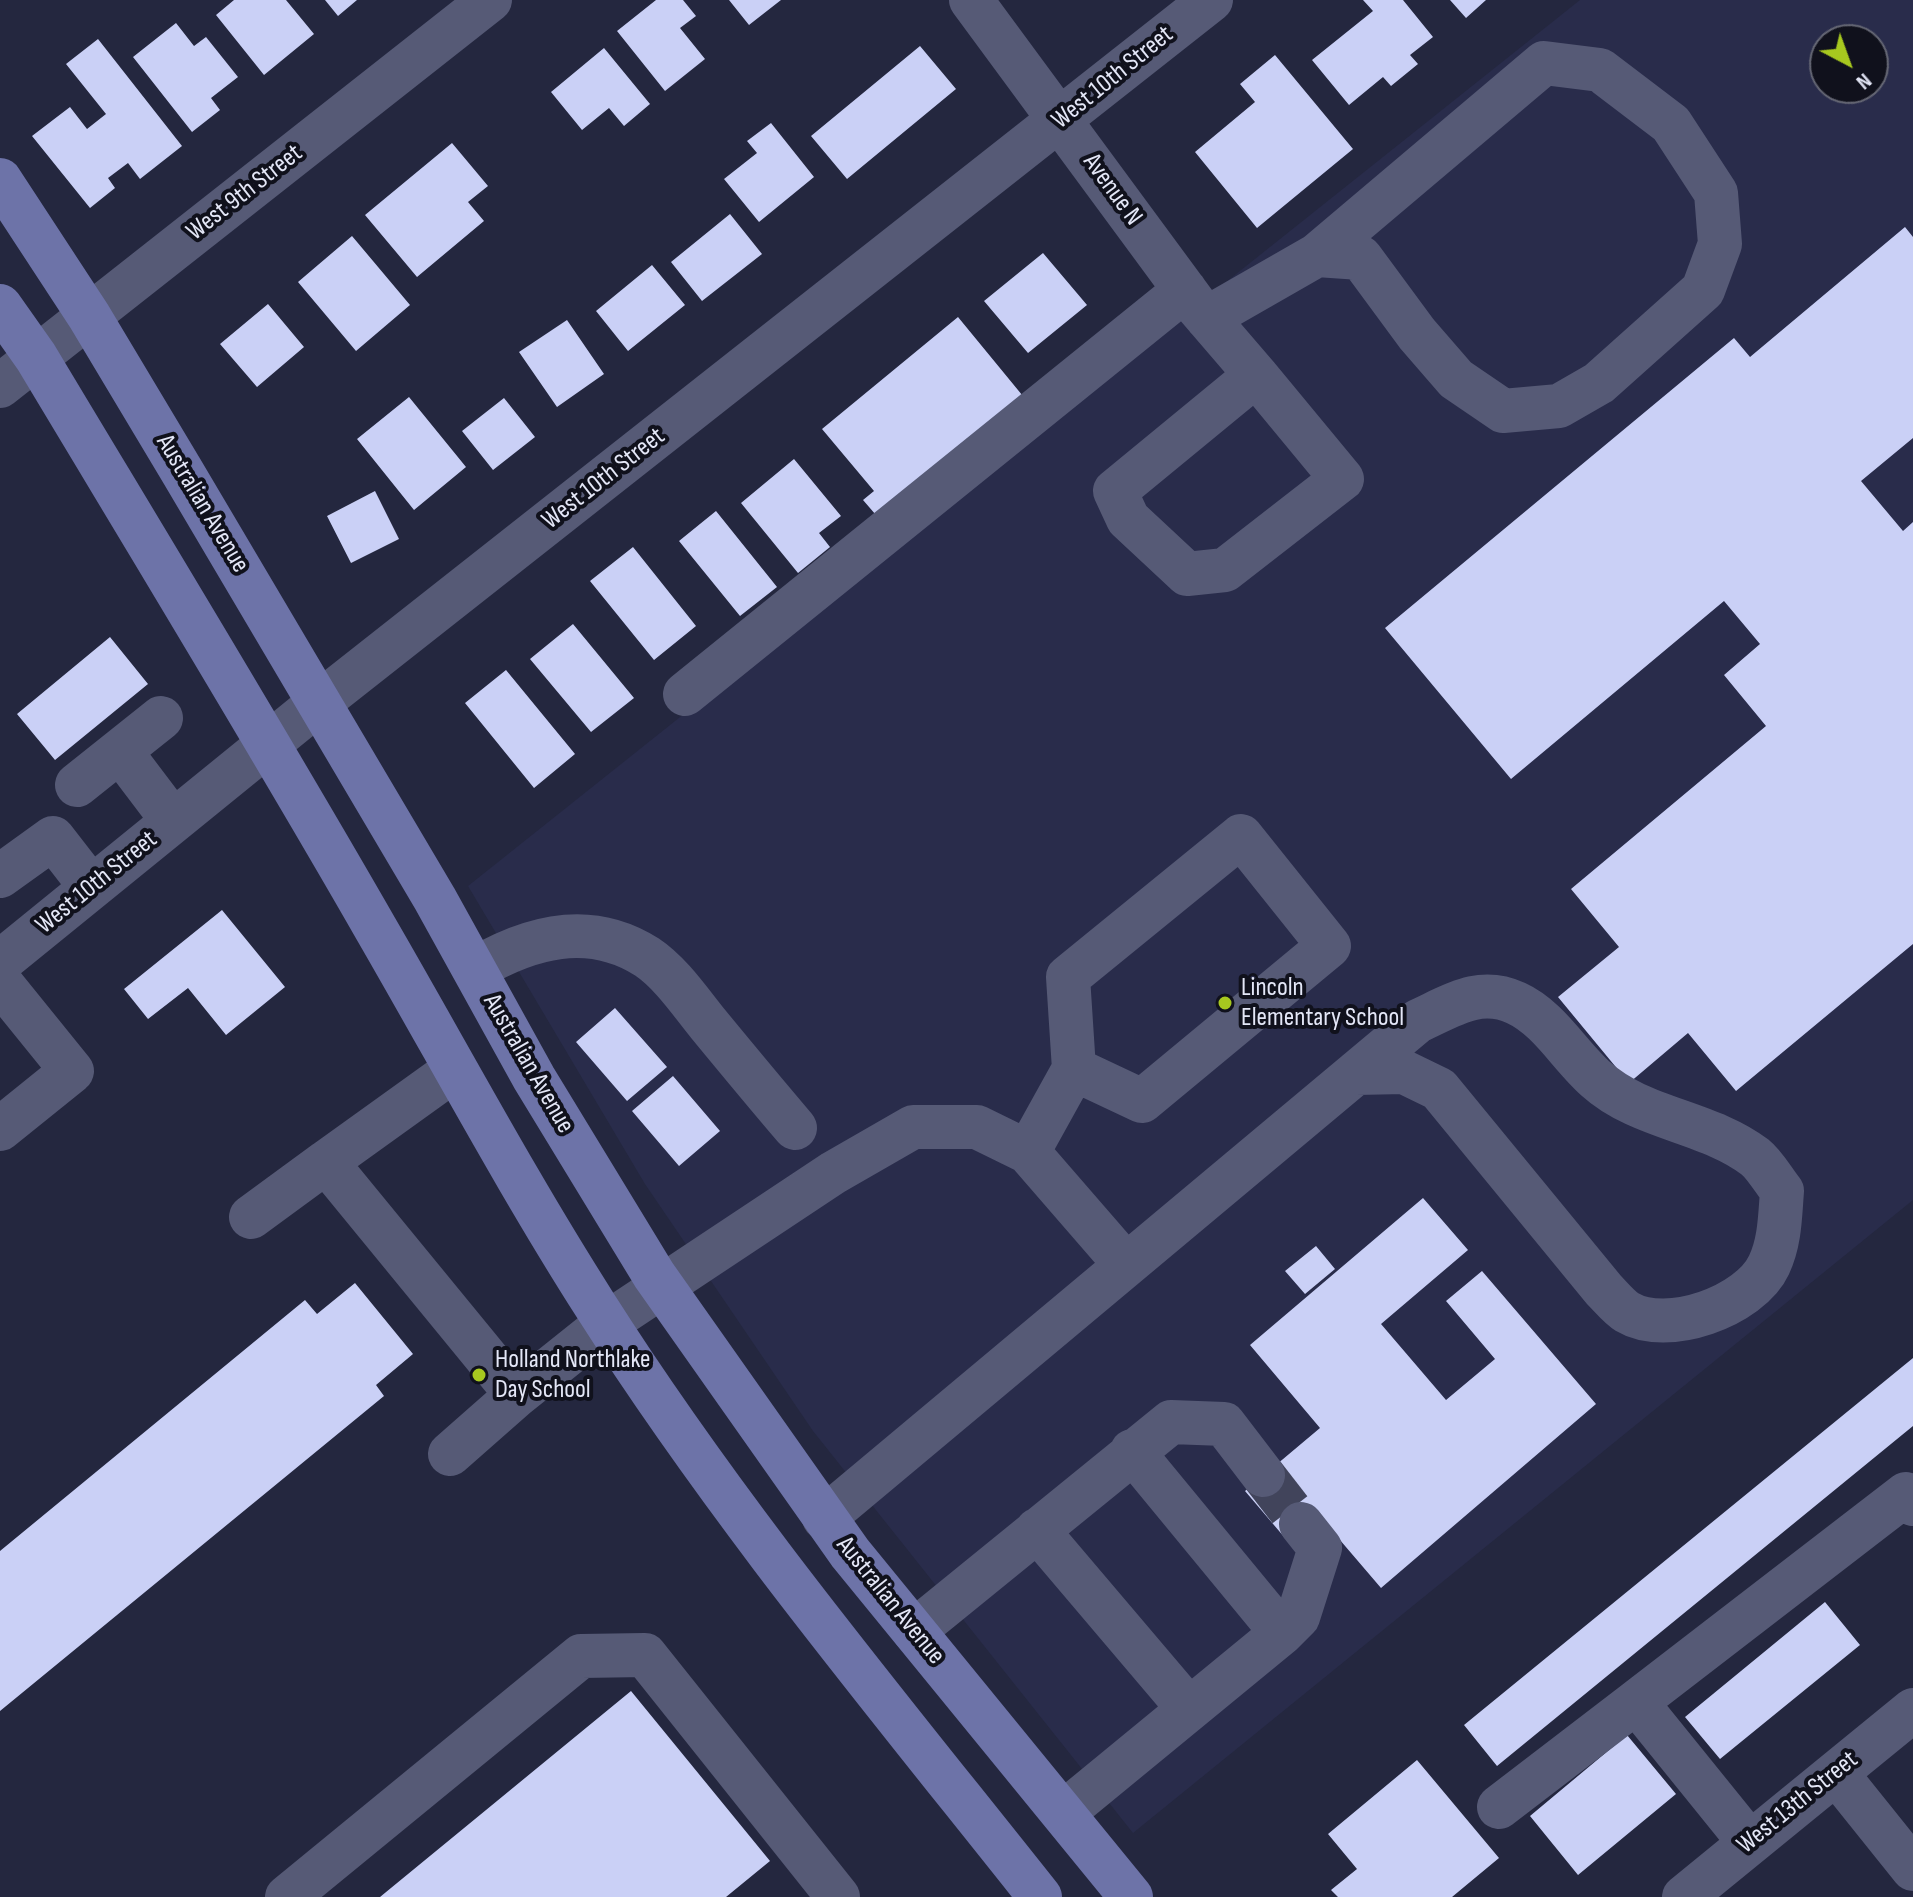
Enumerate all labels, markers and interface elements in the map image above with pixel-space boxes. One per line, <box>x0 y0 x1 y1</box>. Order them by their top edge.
street label: West 10th Street <box>1046 20 1180 136</box>
north arrow <box>1809 24 1889 104</box>
text: N <box>1850 67 1877 95</box>
street label: West 9th Street <box>181 138 309 248</box>
street label: Avenue N <box>1076 148 1148 232</box>
street label: West 10th Street <box>536 421 672 537</box>
street label: Australian Avenue <box>149 429 255 579</box>
street label: West 10th Street <box>30 825 164 941</box>
place label: Lincoln Elementary School <box>1241 972 1404 1034</box>
street label: Australian Avenue <box>476 989 580 1139</box>
marker: Lincoln Elementary School <box>1216 994 1234 1012</box>
place label: Holland Northlake Day School <box>495 1344 650 1406</box>
marker: Holland Northlake Day School <box>470 1366 488 1384</box>
street label: Australian Avenue <box>829 1531 951 1671</box>
street label: West 13th Street <box>1731 1745 1865 1861</box>

